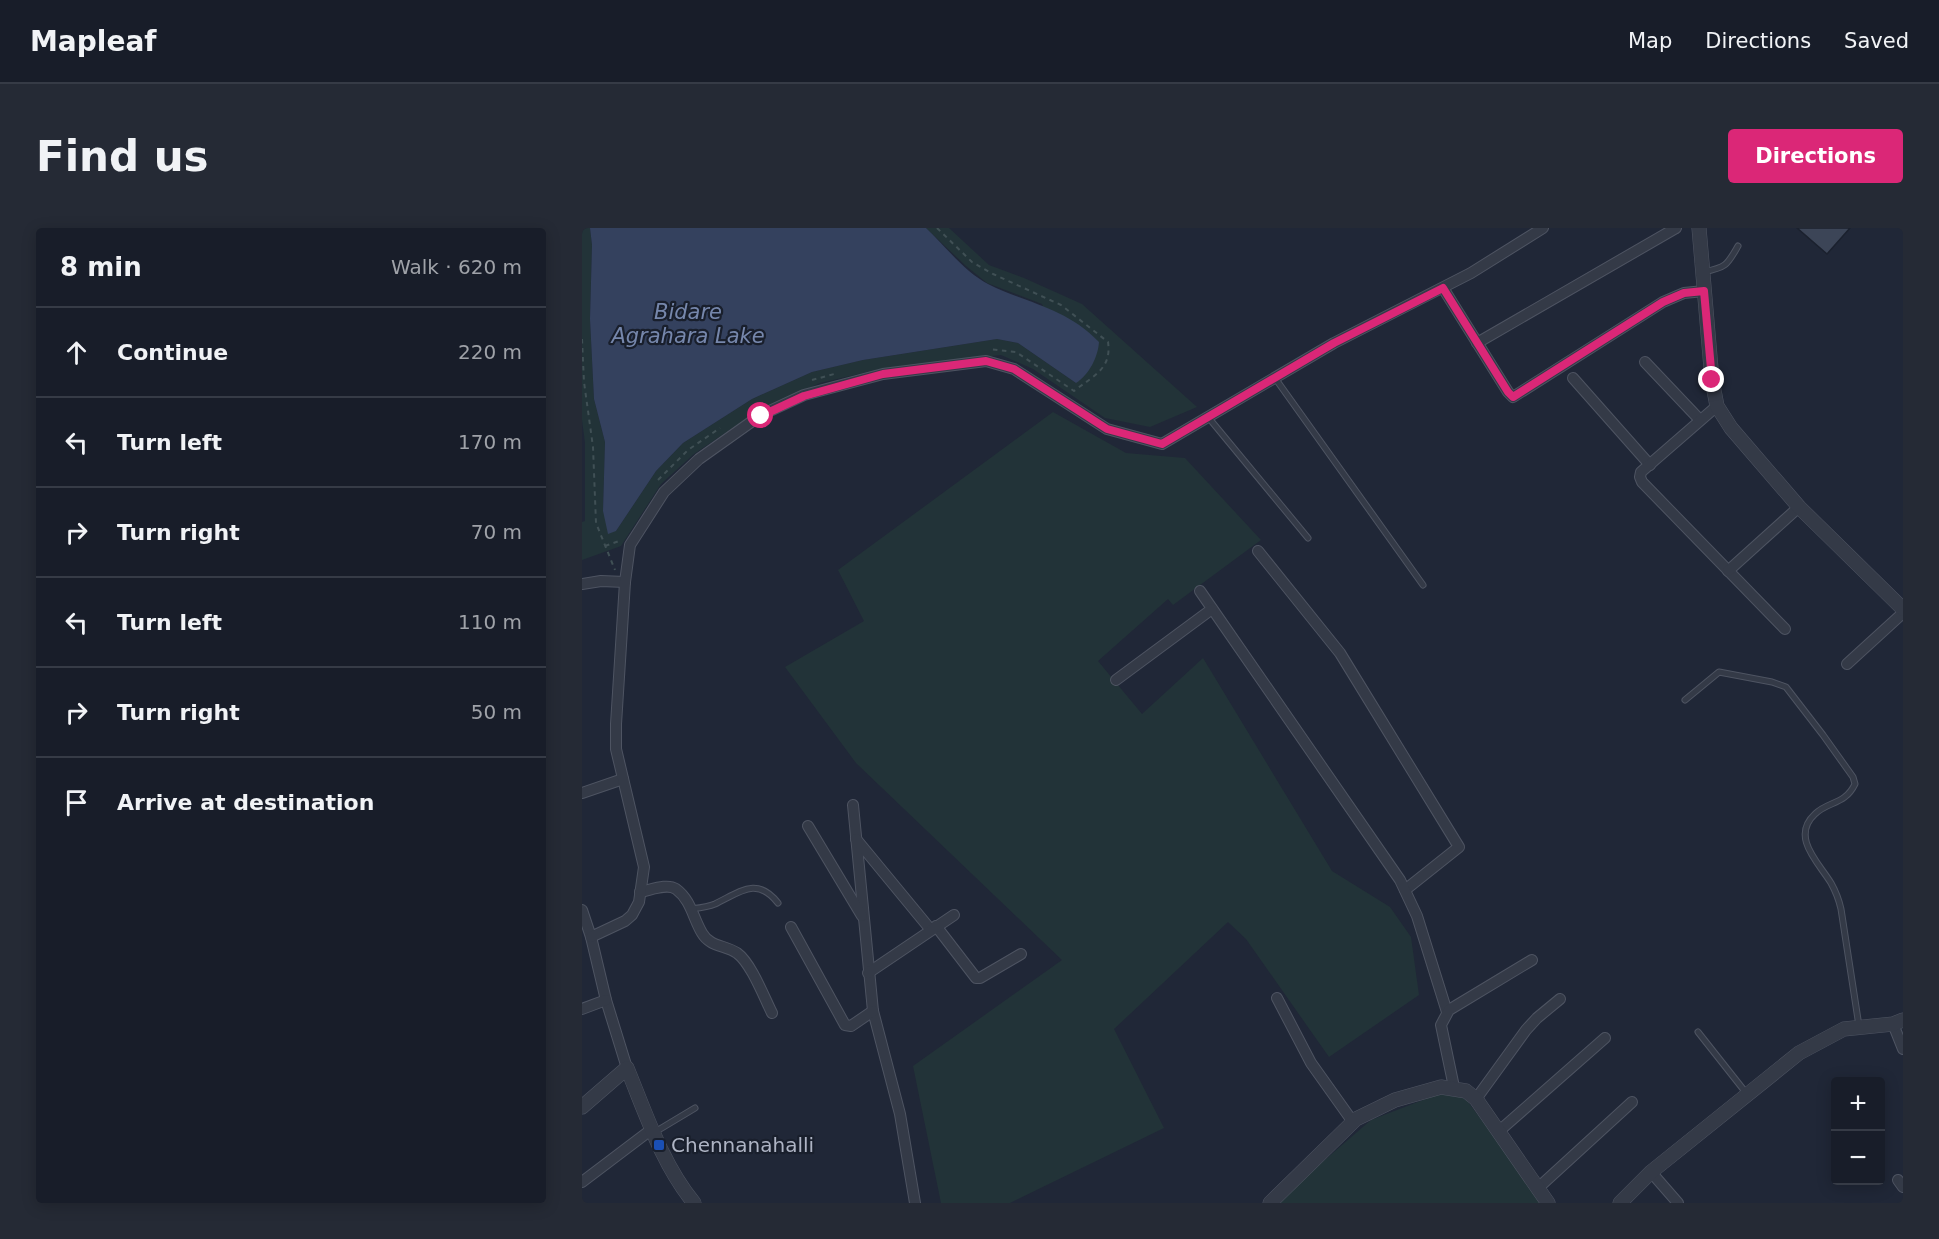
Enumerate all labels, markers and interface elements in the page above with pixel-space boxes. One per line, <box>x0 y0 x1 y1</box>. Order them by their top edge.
text: Mapleaf <box>30 25 156 58</box>
text: Map <box>1628 29 1672 53</box>
text: Directions <box>1705 29 1811 53</box>
text: Saved <box>1844 29 1909 53</box>
button: Directions <box>1728 129 1903 183</box>
text: Find us <box>36 132 209 181</box>
text: 8 min <box>60 252 142 282</box>
text: Walk · 620 m <box>391 255 522 279</box>
water label: Bidare Agrahara Lake <box>609 300 765 348</box>
icon: ahead <box>60 336 93 369</box>
text: Continue <box>117 340 228 365</box>
text: 220 m <box>458 340 522 364</box>
route end <box>1698 366 1724 392</box>
route start <box>747 402 773 428</box>
icon: left <box>60 426 93 459</box>
text: Turn left <box>117 430 222 455</box>
text: 170 m <box>458 430 522 454</box>
icon: right <box>60 516 93 549</box>
text: Turn right <box>117 520 240 545</box>
text: 70 m <box>471 520 522 544</box>
icon: left <box>60 606 93 639</box>
text: Turn left <box>117 610 222 635</box>
text: 110 m <box>458 610 522 634</box>
icon: right <box>60 696 93 729</box>
text: Turn right <box>117 700 240 725</box>
text: 50 m <box>471 700 522 724</box>
icon: arrive <box>60 786 93 819</box>
text: Arrive at destination <box>117 790 374 815</box>
map controls <box>1831 1077 1885 1185</box>
button: + <box>1831 1077 1885 1131</box>
button: − <box>1831 1131 1885 1185</box>
place label: Chennanahalli <box>671 1133 814 1157</box>
marker: Chennanahalli <box>652 1138 666 1152</box>

